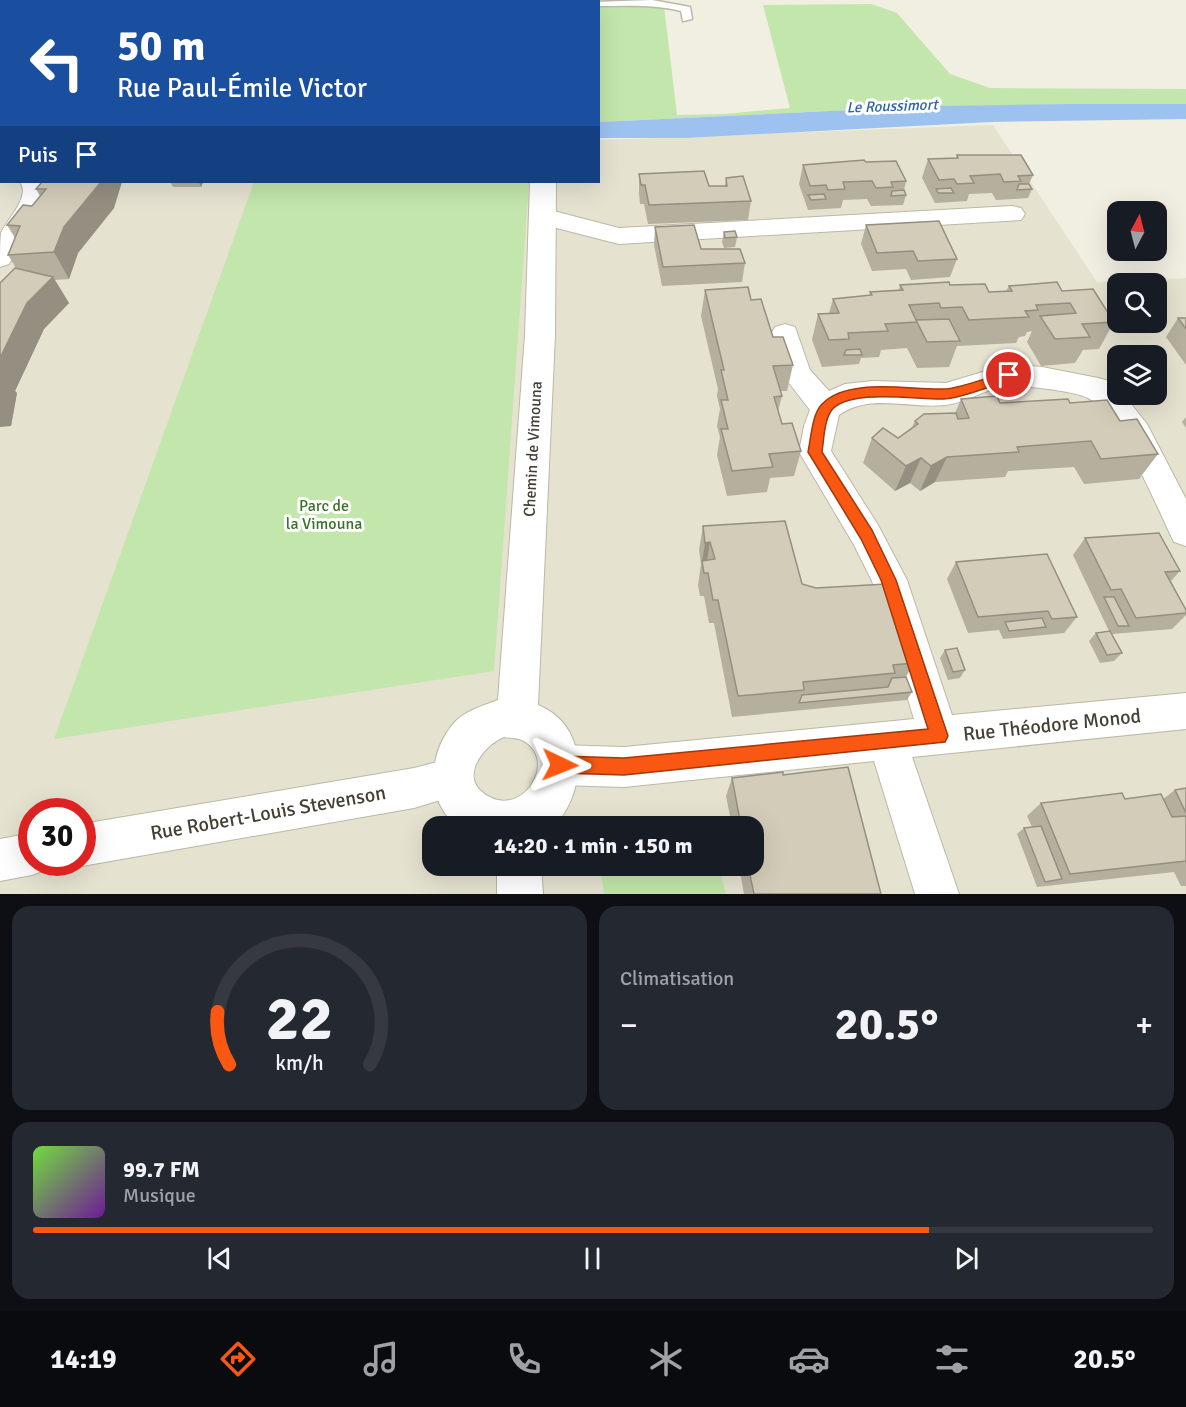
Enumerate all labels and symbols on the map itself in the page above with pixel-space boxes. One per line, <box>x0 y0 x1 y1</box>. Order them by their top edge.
water label: Le Roussimort <box>846 95 940 117</box>
north arrow <box>1107 201 1167 261</box>
pin <box>983 349 1034 400</box>
street label: Chemin de Vimouna <box>519 381 547 517</box>
park label: Parc de la Vimouna <box>286 496 362 534</box>
street label: Rue Théodore Monod <box>962 703 1142 747</box>
position arrow <box>528 733 592 797</box>
street label: Rue Robert-Louis Stevenson <box>148 780 388 846</box>
speed limit sign: 30 <box>18 798 96 876</box>

